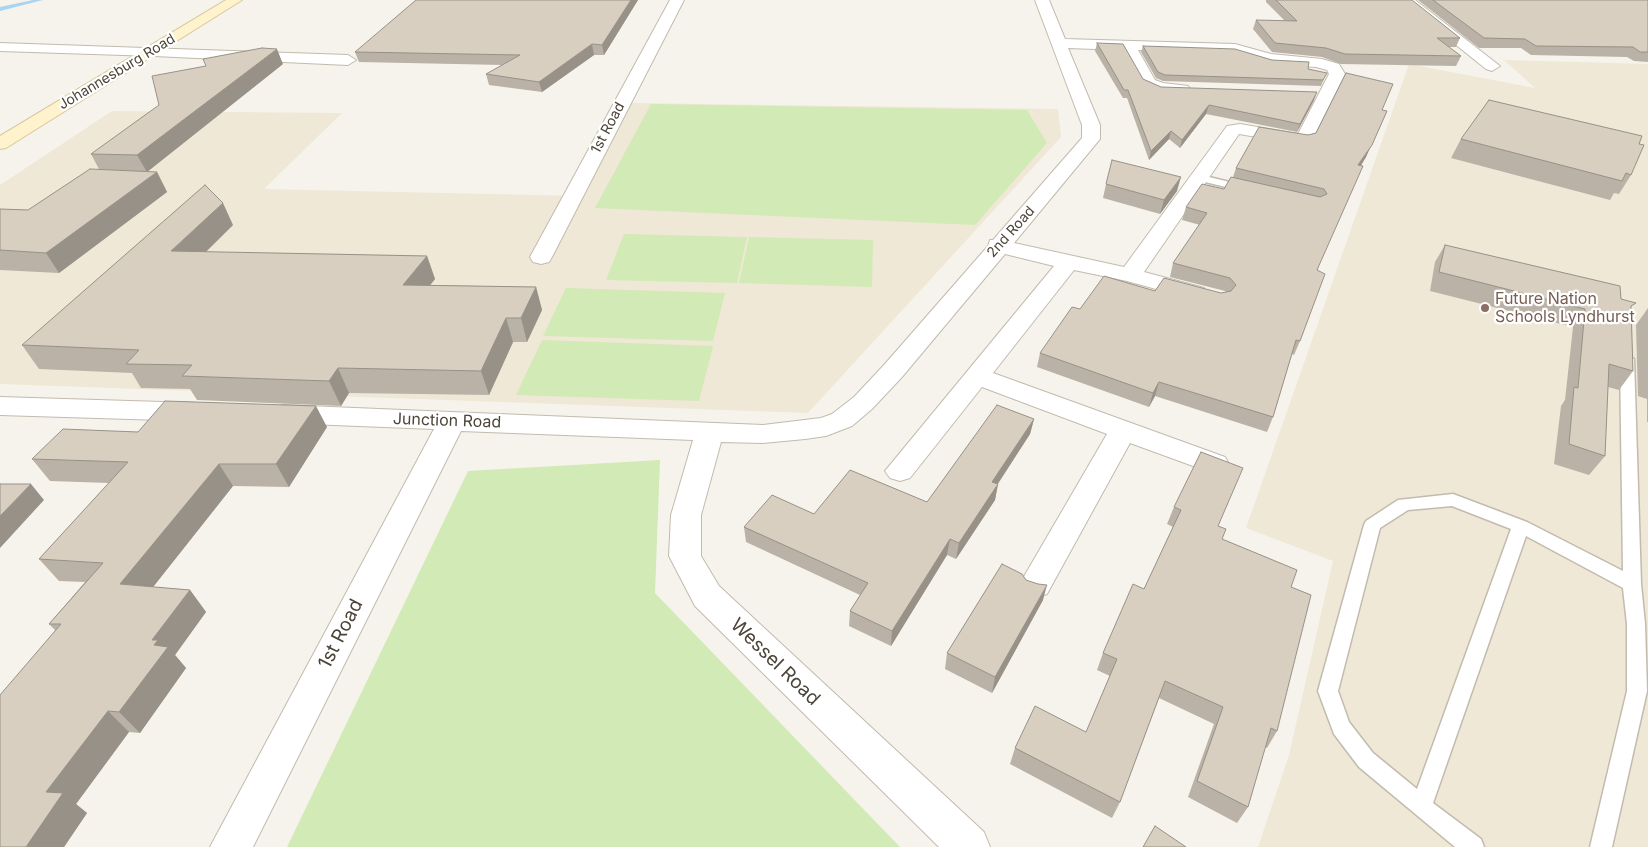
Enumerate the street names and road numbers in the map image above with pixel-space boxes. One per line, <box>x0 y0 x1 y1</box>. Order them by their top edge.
street label: Johannesburg Road <box>56 31 178 113</box>
street label: 1st Road <box>588 100 628 156</box>
street label: 2nd Road <box>984 203 1038 261</box>
street label: Junction Road <box>392 410 502 432</box>
street label: 1st Road <box>314 595 368 673</box>
street label: Wessel Road <box>725 614 825 710</box>

